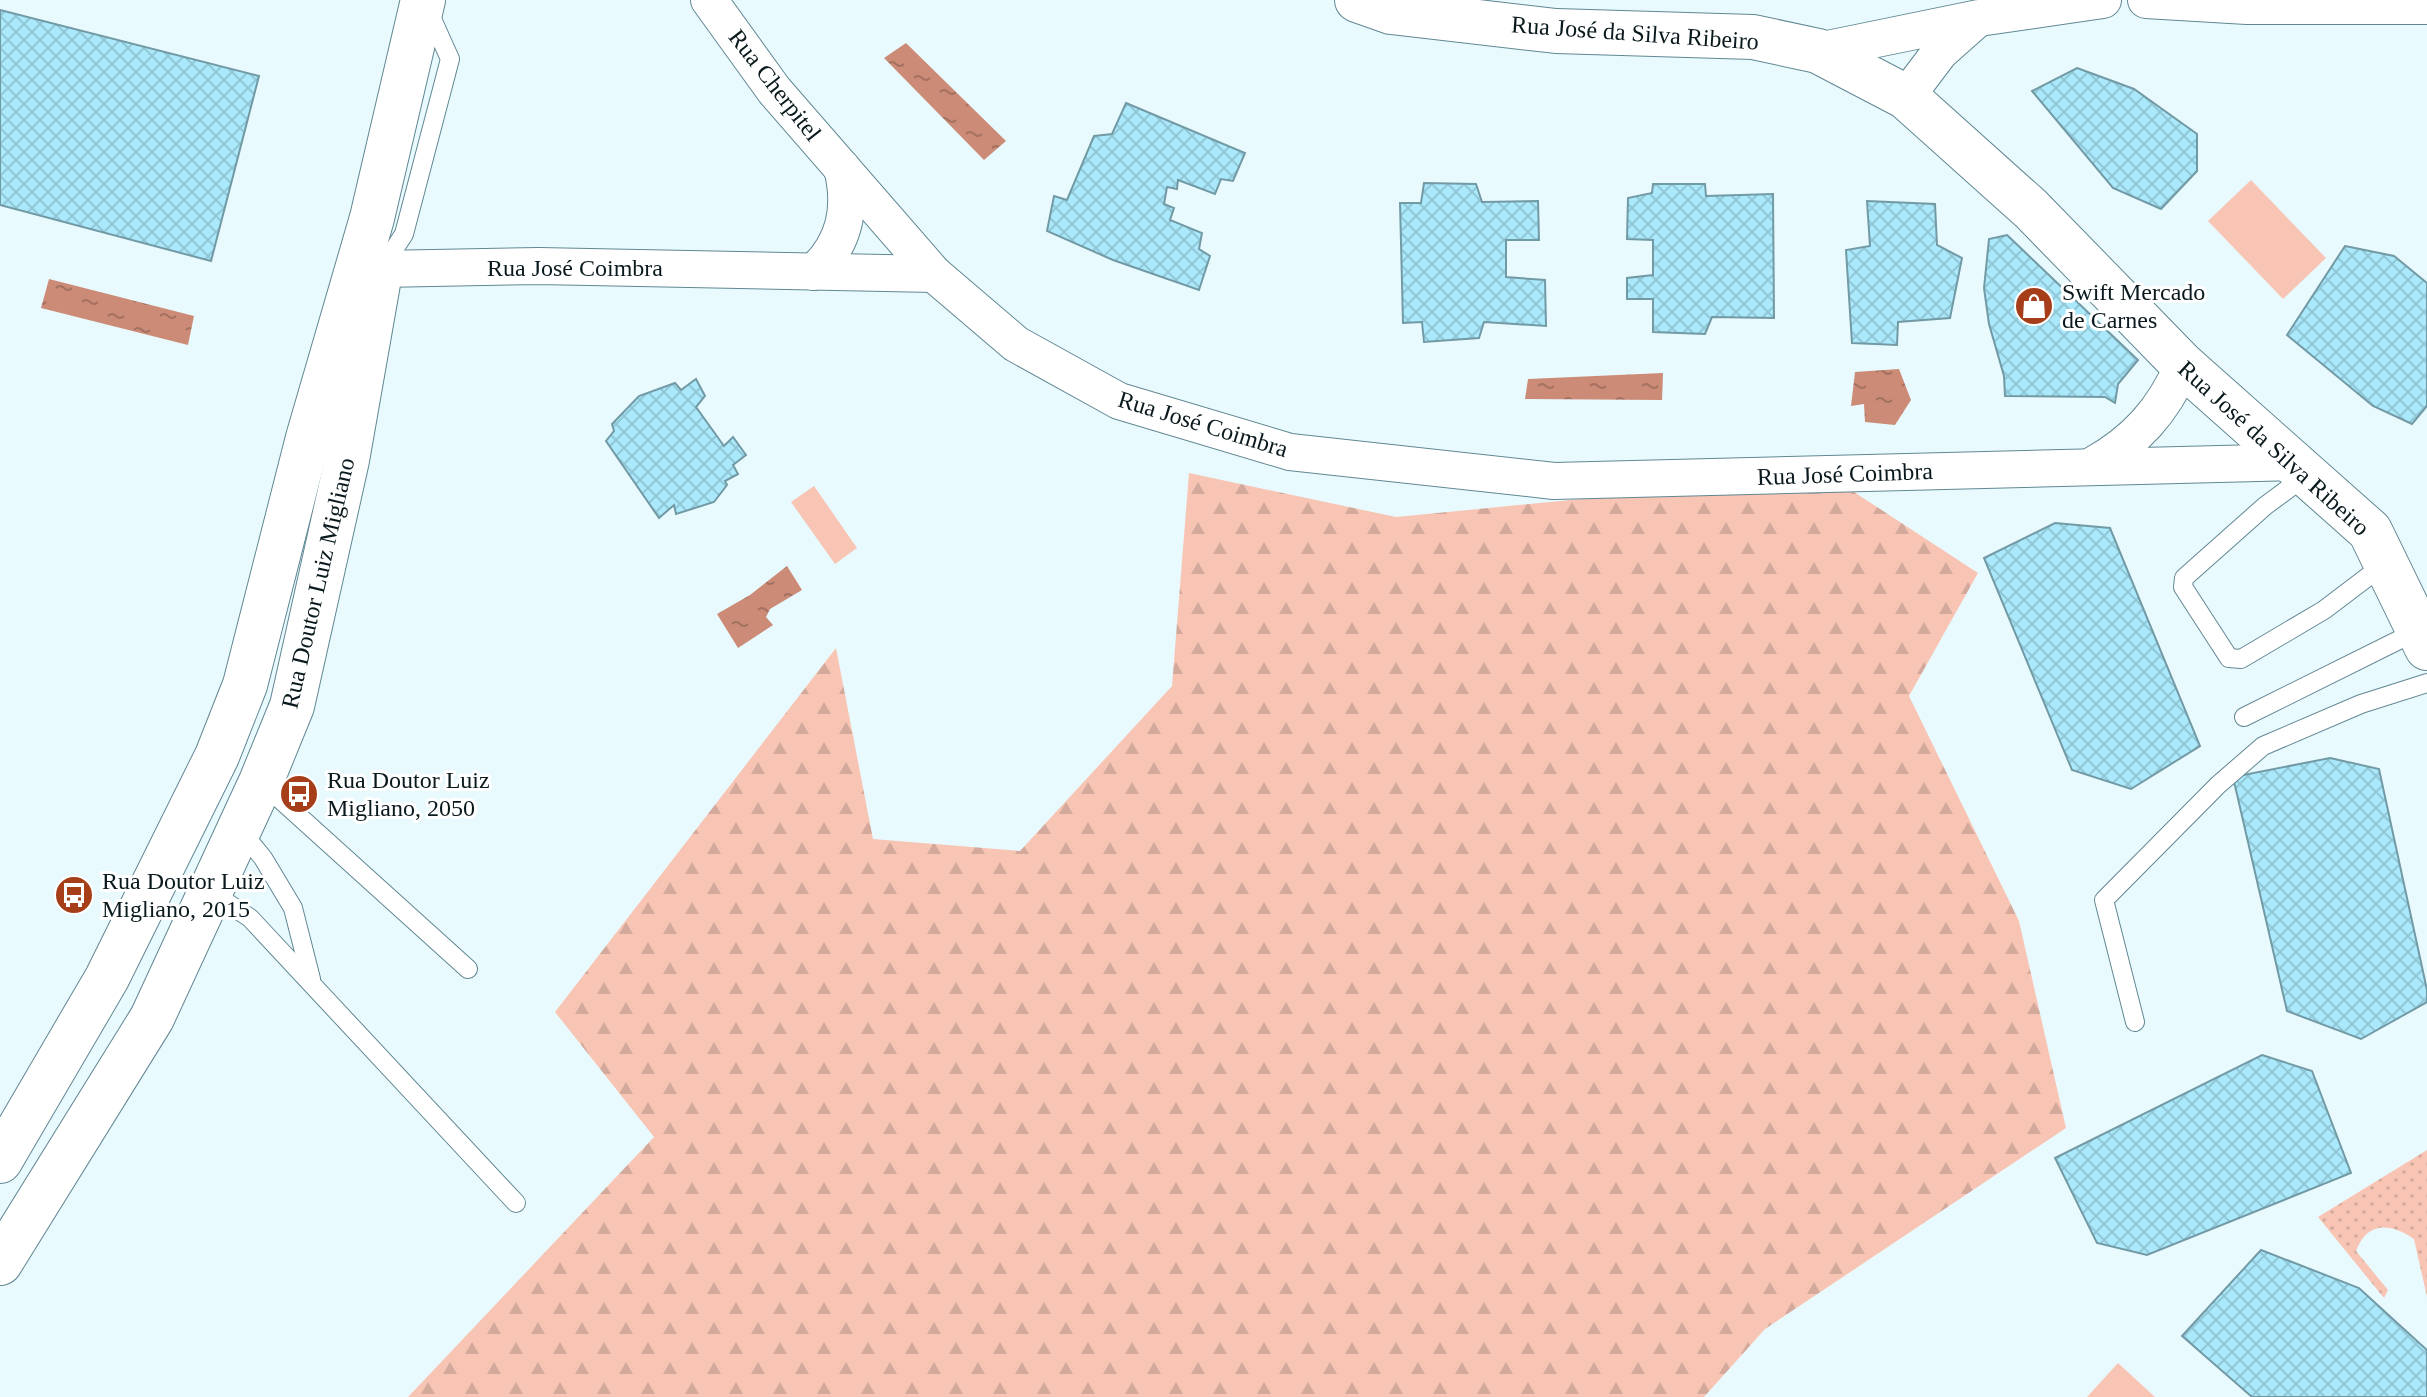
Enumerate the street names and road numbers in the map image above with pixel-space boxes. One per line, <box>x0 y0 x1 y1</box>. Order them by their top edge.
street label: Rua José da Silva Ribeiro <box>1510 11 1760 55</box>
street label: Rua Cherpitel <box>724 24 827 146</box>
street label: Rua José Coimbra <box>487 255 663 281</box>
street label: Rua José da Silva Ribeiro <box>2173 355 2375 541</box>
street label: Rua José Coimbra <box>1115 386 1291 462</box>
street label: Rua Doutor Luiz Migliano <box>276 455 360 711</box>
street label: Rua José Coimbra <box>1757 458 1934 490</box>

